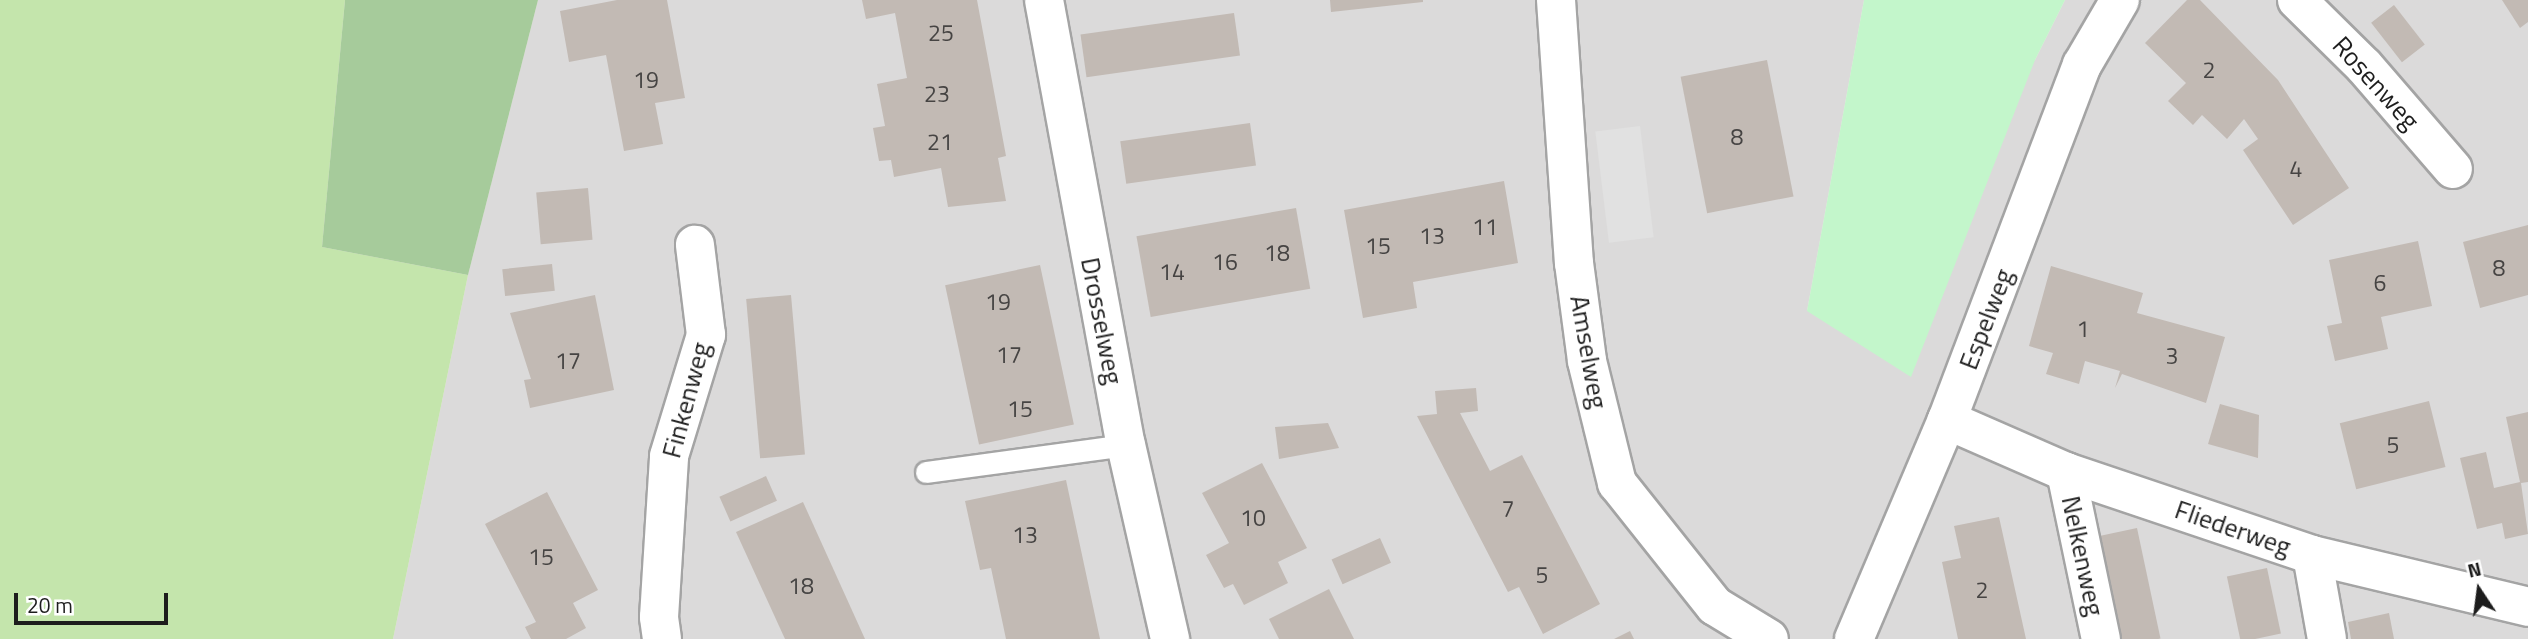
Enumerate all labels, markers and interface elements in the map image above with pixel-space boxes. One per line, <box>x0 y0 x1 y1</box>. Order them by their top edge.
house number: 25 <box>928 19 954 47</box>
street label: Rosenweg <box>2326 30 2426 136</box>
house number: 2 <box>2203 56 2215 84</box>
house number: 19 <box>633 66 659 94</box>
house number: 23 <box>924 80 950 108</box>
house number: 8 <box>1731 123 1743 151</box>
house number: 21 <box>927 128 953 156</box>
house number: 4 <box>2290 155 2302 183</box>
house number: 11 <box>1472 213 1498 241</box>
house number: 13 <box>1419 222 1445 250</box>
house number: 15 <box>1365 232 1391 260</box>
house number: 18 <box>1264 239 1290 267</box>
house number: 16 <box>1212 248 1238 276</box>
house number: 8 <box>2493 254 2505 282</box>
street label: Drosselweg <box>1074 255 1130 387</box>
house number: 14 <box>1159 258 1185 286</box>
street label: Espelweg <box>1953 264 2019 374</box>
house number: 6 <box>2374 269 2386 297</box>
house number: 19 <box>985 288 1011 316</box>
street label: Amselweg <box>1564 293 1614 411</box>
house number: 1 <box>2077 315 2089 343</box>
street label: Finkenweg <box>656 339 716 461</box>
house number: 17 <box>996 341 1022 369</box>
house number: 3 <box>2166 342 2178 370</box>
house number: 17 <box>555 347 581 375</box>
house number: 15 <box>1007 395 1033 423</box>
house number: 5 <box>2387 431 2399 459</box>
street label: Nelkenweg <box>2055 493 2111 619</box>
street label: Fliederweg <box>2171 494 2295 562</box>
house number: 7 <box>1502 495 1514 523</box>
house number: 10 <box>1240 504 1266 532</box>
house number: 13 <box>1012 521 1038 549</box>
house number: 15 <box>528 543 554 571</box>
text: N <box>2464 553 2484 585</box>
north arrow <box>2444 555 2514 625</box>
house number: 5 <box>1536 561 1548 589</box>
house number: 18 <box>788 572 814 600</box>
house number: 2 <box>1976 576 1988 604</box>
scale bar <box>18 580 172 624</box>
text: 20 m <box>27 589 73 621</box>

